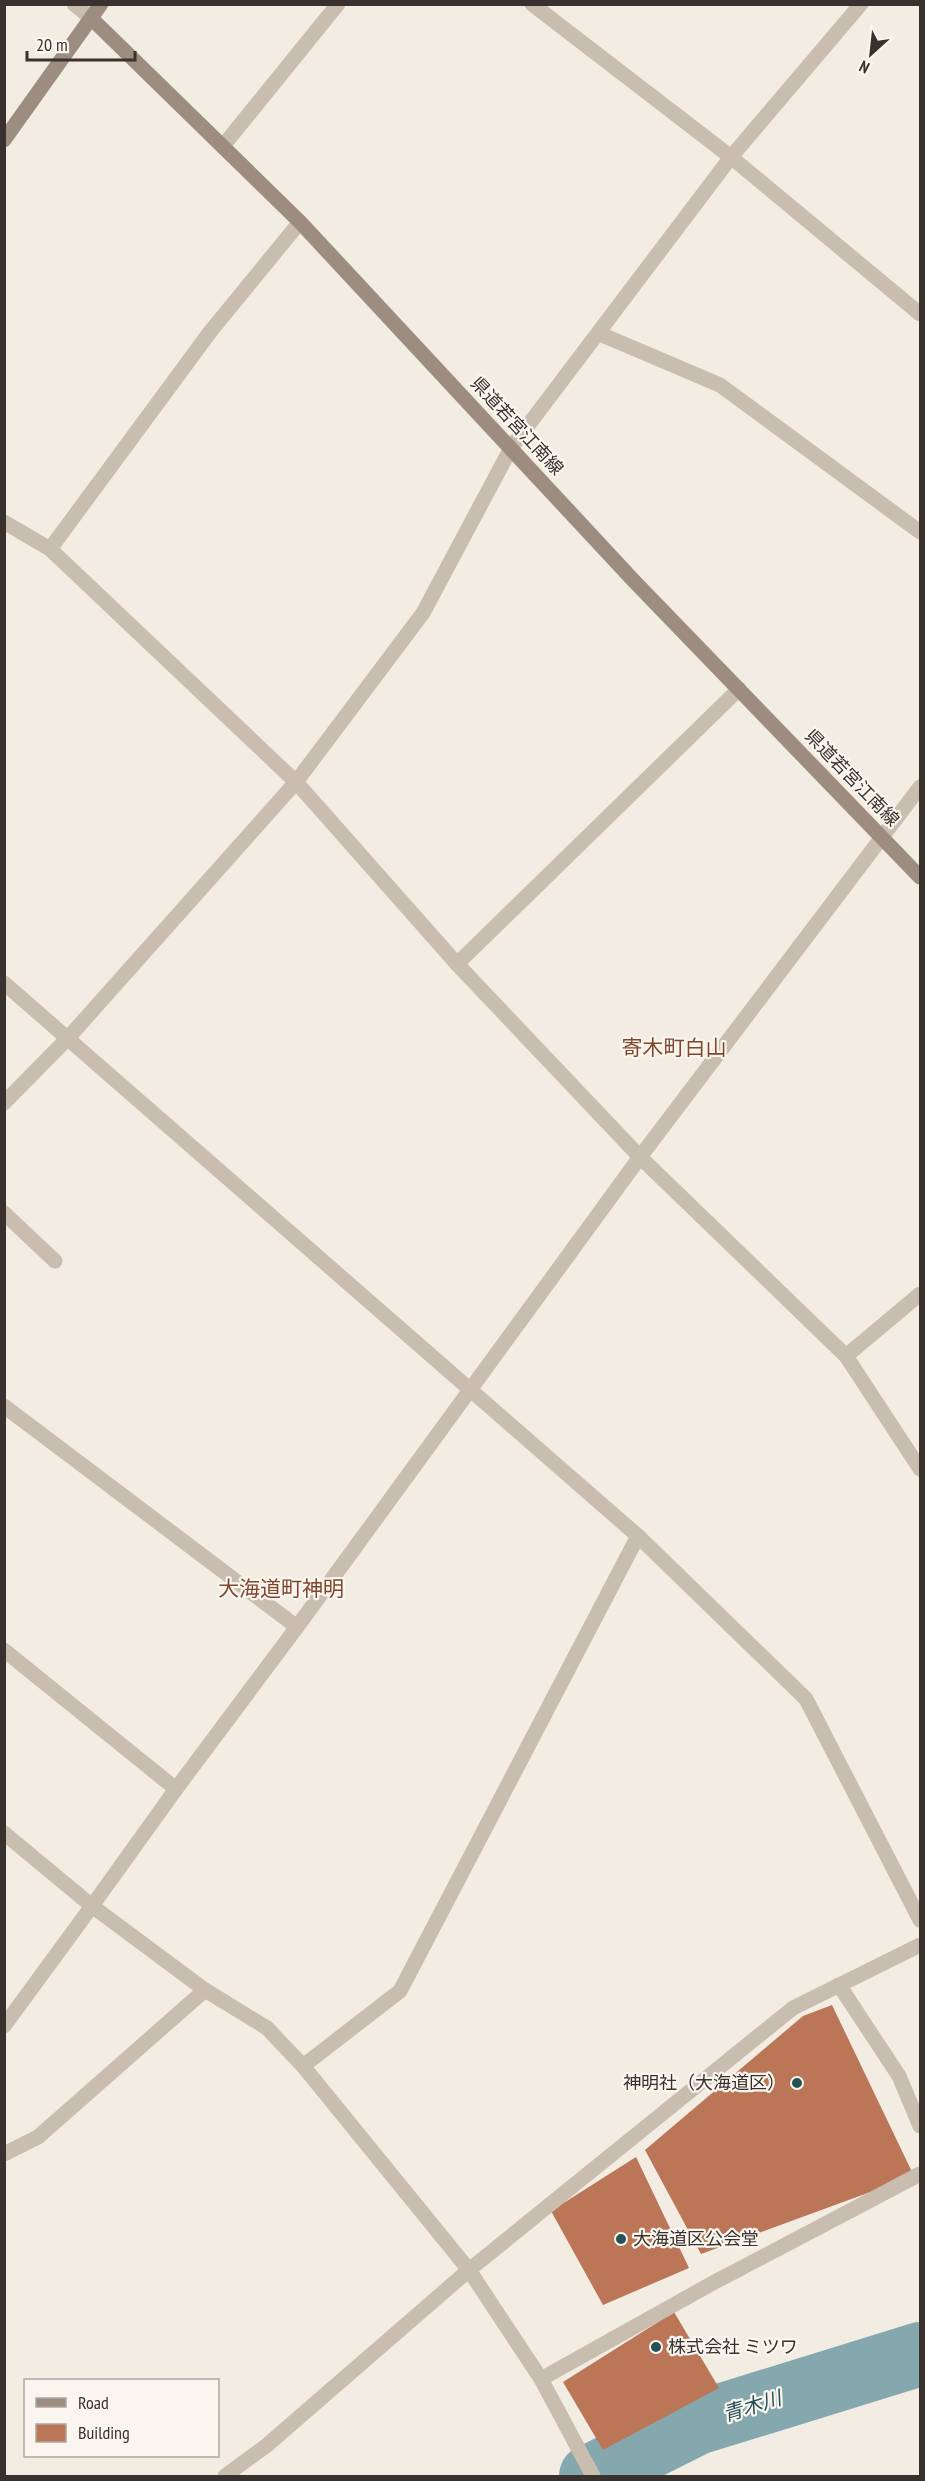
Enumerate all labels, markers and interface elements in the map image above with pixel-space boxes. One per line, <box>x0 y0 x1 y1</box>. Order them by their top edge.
scale bar <box>27 24 135 62</box>
north arrow <box>841 24 901 84</box>
text: 20 m <box>36 33 68 56</box>
text: N <box>856 56 873 78</box>
street label: 県道若宮江南線 <box>466 372 569 480</box>
street label: 県道若宮江南線 <box>800 724 904 831</box>
district label: 寄木町白山 <box>622 1034 727 1061</box>
district label: 大海道町神明 <box>218 1575 344 1602</box>
place label: 神明社（大海道区） <box>623 2071 785 2094</box>
marker: 神明社（大海道区） <box>790 2076 804 2090</box>
place label: 大海道区公会堂 <box>633 2227 759 2250</box>
marker: 大海道区公会堂 <box>614 2232 628 2246</box>
place label: 株式会社 ミツワ <box>668 2335 798 2358</box>
marker: 株式会社 ミツワ <box>649 2340 663 2354</box>
legend <box>24 2379 219 2457</box>
water label: 青木川 <box>720 2384 786 2427</box>
text: Road <box>78 2391 109 2414</box>
text: Building <box>78 2421 130 2444</box>

